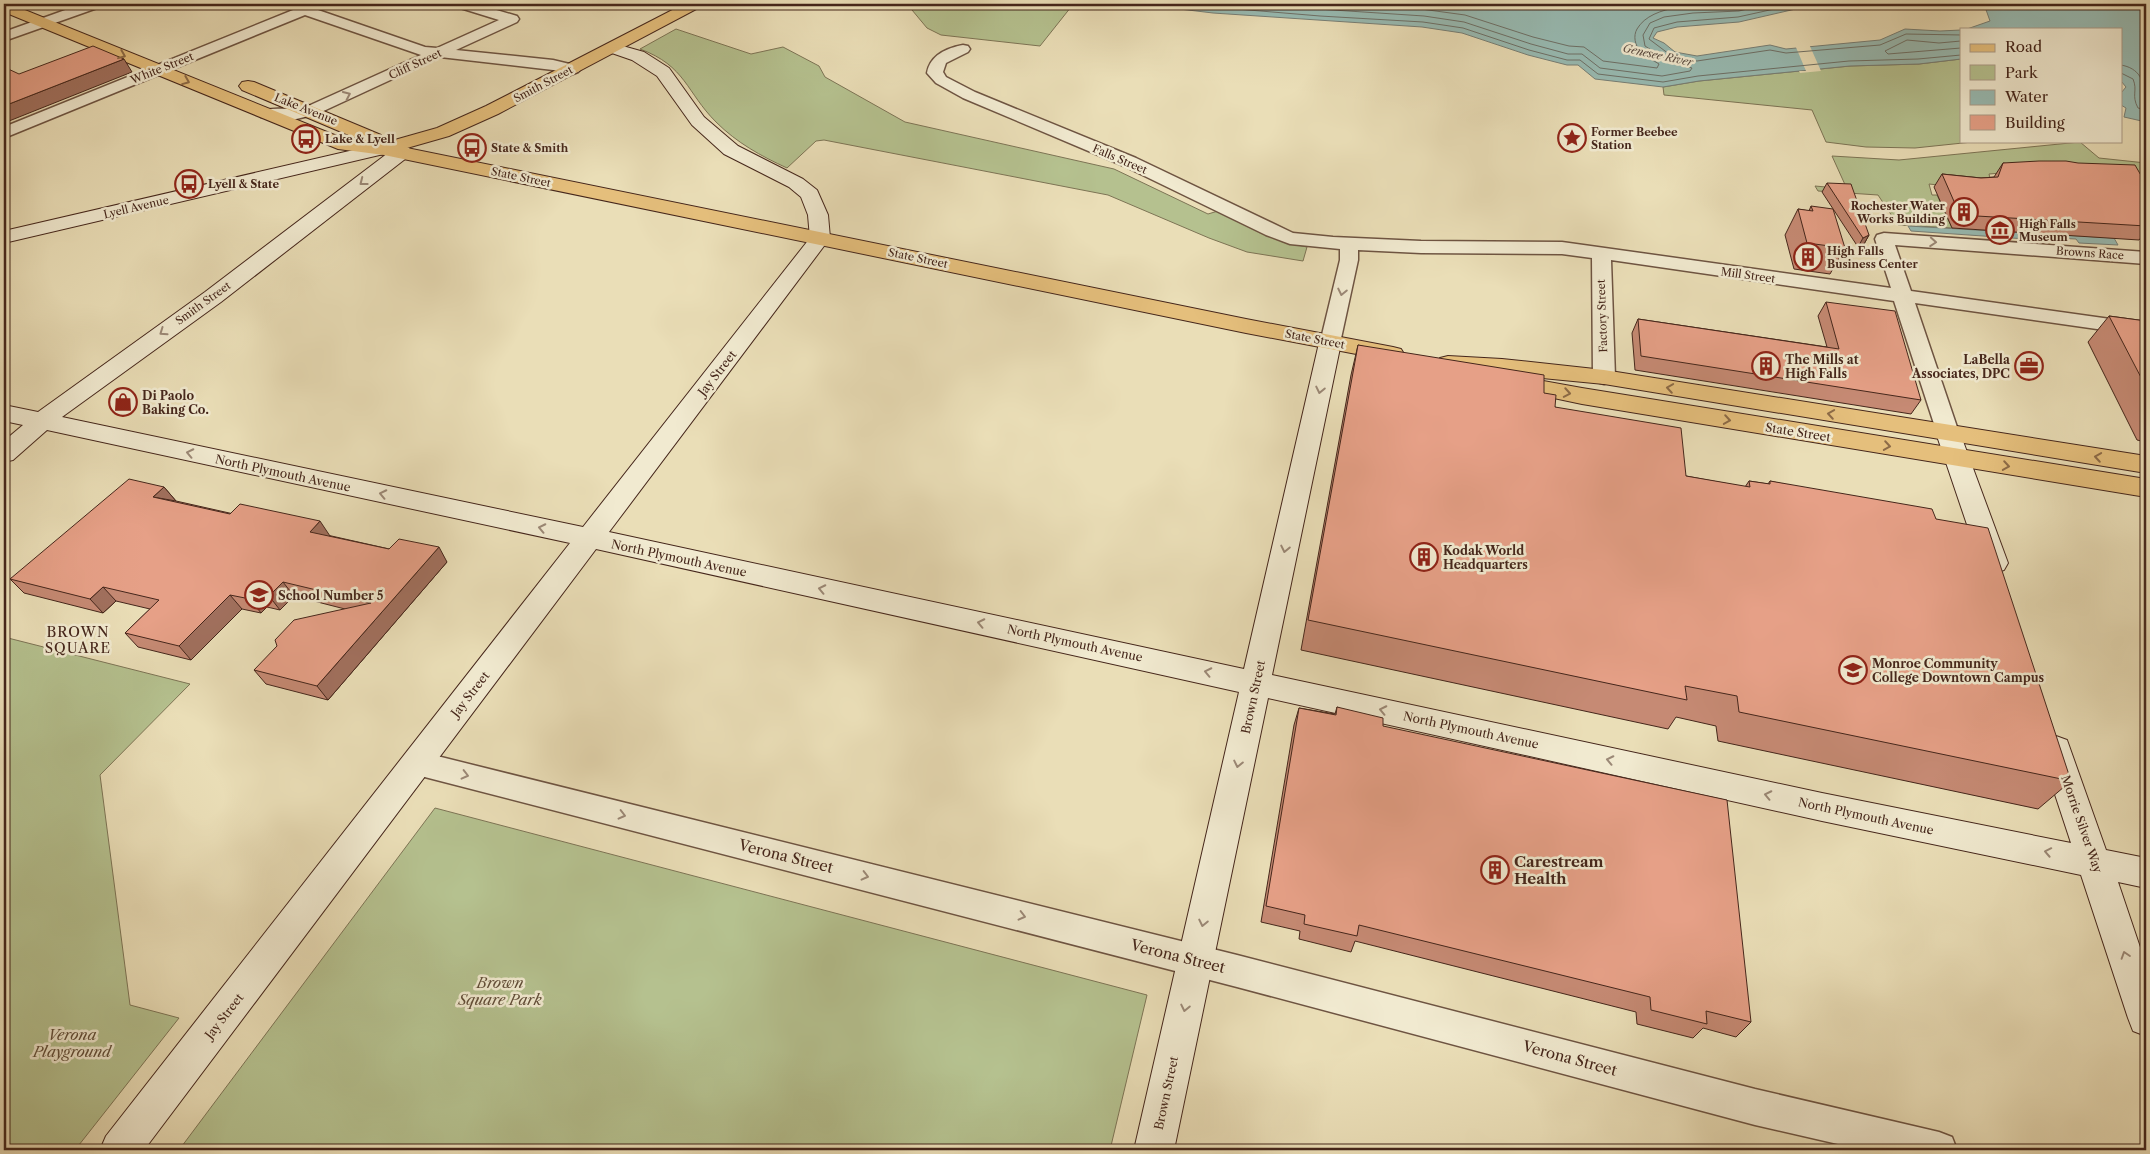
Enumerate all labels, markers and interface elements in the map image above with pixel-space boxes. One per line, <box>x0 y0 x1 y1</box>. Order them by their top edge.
legend <box>1960 28 2122 142</box>
text: Road <box>2005 37 2042 56</box>
water label: Genesee River <box>1622 41 1695 69</box>
street label: Cliff Street <box>386 46 444 82</box>
one-way arrow <box>117 49 126 59</box>
street label: White Street <box>128 49 196 87</box>
street label: Smith Street <box>511 62 575 105</box>
text: Park <box>2005 63 2039 82</box>
one-way arrow <box>181 75 190 86</box>
text: Water <box>2004 87 2049 106</box>
street label: Lake Avenue <box>272 90 340 128</box>
one-way arrow <box>342 91 351 101</box>
text: Building <box>2005 113 2065 132</box>
place icon: Former Beebee Station <box>1557 123 1587 153</box>
bus stop icon: Lake & Lyell <box>291 124 321 154</box>
place label: Former Beebee Station <box>1591 125 1678 152</box>
place label: Lake & Lyell <box>325 132 395 146</box>
bus stop icon: State & Smith <box>457 133 487 163</box>
place label: State & Smith <box>491 141 569 155</box>
street label: Falls Street <box>1091 141 1150 177</box>
street label: State Street <box>490 164 552 190</box>
bus stop icon: Lyell & State <box>174 169 204 199</box>
one-way arrow <box>360 176 369 184</box>
place label: Lyell & State <box>208 177 280 191</box>
street label: Lyell Avenue <box>102 193 170 221</box>
building icon: Rochester Water Works Building <box>1949 197 1979 227</box>
place label: Rochester Water Works Building <box>1851 199 1946 226</box>
museum icon: High Falls Museum <box>1985 215 2015 245</box>
place label: High Falls Museum <box>2019 217 2076 244</box>
one-way arrow <box>1929 237 1937 248</box>
building icon: High Falls Business Center <box>1793 242 1823 272</box>
place label: High Falls Business Center <box>1827 244 1918 271</box>
street label: Browns Race <box>2056 244 2124 262</box>
street label: State Street <box>887 245 949 271</box>
street label: Mill Street <box>1720 264 1776 286</box>
street label: Smith Street <box>173 278 234 328</box>
street label: Factory Street <box>1594 279 1610 353</box>
one-way arrow <box>1337 287 1348 296</box>
one-way arrow <box>159 326 169 335</box>
street label: State Street <box>1284 326 1346 352</box>
street label: Jay Street <box>693 347 740 400</box>
building icon: The Mills at High Falls <box>1751 351 1781 381</box>
office icon: LaBella Associates, DPC <box>2014 351 2044 381</box>
place label: The Mills at High Falls <box>1785 352 1859 381</box>
place label: LaBella Associates, DPC <box>1911 352 2011 381</box>
one-way arrow <box>1666 383 1674 394</box>
one-way arrow <box>1315 386 1326 395</box>
shop icon: Di Paolo Baking Co. <box>108 387 138 417</box>
place label: Di Paolo Baking Co. <box>142 388 209 417</box>
one-way arrow <box>1562 388 1571 398</box>
one-way arrow <box>1826 409 1834 420</box>
one-way arrow <box>1723 414 1731 424</box>
street label: State Street <box>1764 419 1832 445</box>
one-way arrow <box>1883 441 1892 451</box>
one-way arrow <box>186 448 195 459</box>
street label: North Plymouth Avenue <box>214 451 352 495</box>
one-way arrow <box>2094 452 2102 463</box>
one-way arrow <box>2002 460 2010 470</box>
one-way arrow <box>379 490 388 500</box>
one-way arrow <box>538 523 547 534</box>
street label: North Plymouth Avenue <box>610 536 748 580</box>
building icon: Kodak World Headquarters <box>1409 542 1439 572</box>
place label: Kodak World Headquarters <box>1443 543 1528 572</box>
one-way arrow <box>1280 544 1291 553</box>
school or university icon: School Number 5 <box>244 580 274 610</box>
one-way arrow <box>818 584 827 594</box>
place label: School Number 5 <box>278 588 384 603</box>
one-way arrow <box>977 618 985 629</box>
street label: North Plymouth Avenue <box>1006 621 1144 665</box>
district label: BROWN SQUARE <box>45 623 111 657</box>
school or university icon: Monroe Community College Downtown Campus <box>1838 655 1868 685</box>
place label: Monroe Community College Downtown Campus <box>1872 656 2045 685</box>
street label: Brown Street <box>1238 658 1268 735</box>
one-way arrow <box>1204 667 1213 678</box>
street label: Jay Street <box>446 668 493 721</box>
one-way arrow <box>1378 706 1387 716</box>
street label: North Plymouth Avenue <box>1402 708 1540 752</box>
one-way arrow <box>1605 755 1614 766</box>
one-way arrow <box>1233 760 1244 769</box>
one-way arrow <box>460 769 469 780</box>
street label: Morrie Silver Way <box>2058 773 2106 875</box>
one-way arrow <box>1764 790 1773 801</box>
street label: North Plymouth Avenue <box>1797 794 1935 838</box>
one-way arrow <box>618 809 627 820</box>
street label: Verona Street <box>736 835 836 877</box>
one-way arrow <box>2043 848 2052 858</box>
place label: Carestream Health <box>1514 852 1604 888</box>
building icon: Carestream Health <box>1480 855 1510 885</box>
one-way arrow <box>860 870 869 881</box>
one-way arrow <box>1018 910 1026 921</box>
one-way arrow <box>1198 919 1209 928</box>
street label: Verona Street <box>1128 935 1228 977</box>
one-way arrow <box>2121 951 2131 959</box>
park label: Brown Square Park <box>457 973 542 1009</box>
street label: Jay Street <box>200 990 247 1043</box>
one-way arrow <box>1180 1003 1191 1012</box>
park label: Verona Playground <box>32 1025 113 1061</box>
street label: Verona Street <box>1520 1036 1620 1080</box>
street label: Brown Street <box>1151 1054 1181 1131</box>

